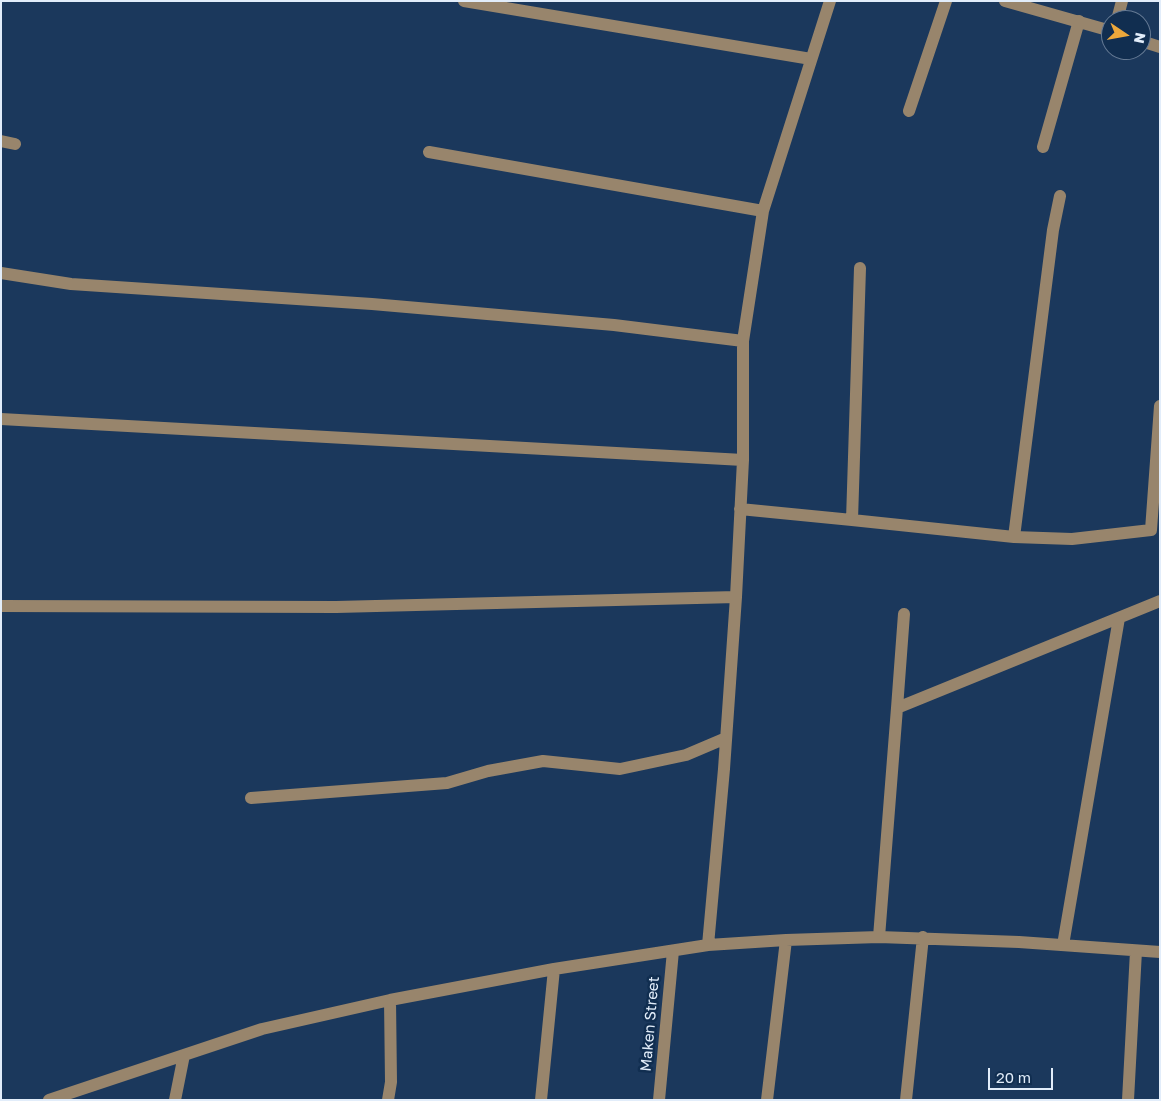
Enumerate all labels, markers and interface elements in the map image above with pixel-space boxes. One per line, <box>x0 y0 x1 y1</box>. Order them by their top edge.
north arrow <box>1101 10 1151 60</box>
text: N <box>1131 31 1150 45</box>
street label: Maken Street <box>637 976 663 1072</box>
scale bar <box>991 1058 1056 1090</box>
text: 20 m <box>996 1068 1031 1086</box>

